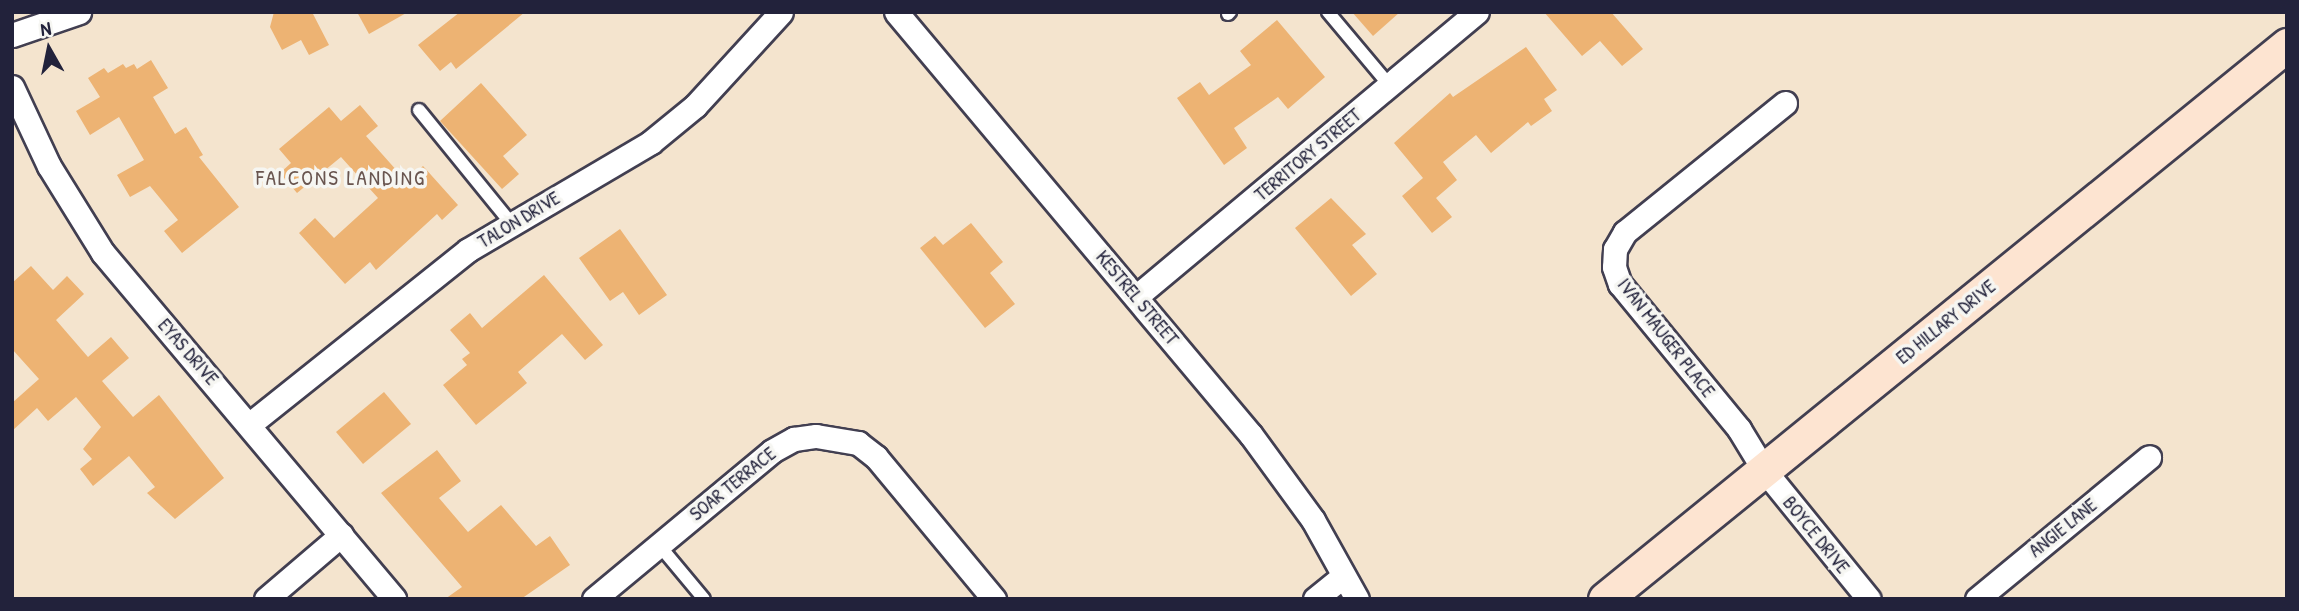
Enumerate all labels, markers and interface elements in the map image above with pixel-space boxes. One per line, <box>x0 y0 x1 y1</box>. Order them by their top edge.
north arrow <box>14 14 84 84</box>
text: N <box>39 15 53 42</box>
street label: TERRITORY STREET <box>1250 104 1366 206</box>
district label: FALCONS LANDING <box>258 165 424 191</box>
street label: TALON DRIVE <box>474 187 564 253</box>
street label: KESTREL STREET <box>1091 246 1183 350</box>
street label: IVAN MAUGER PLACE <box>1612 274 1720 402</box>
street label: ED HILLARY DRIVE <box>1892 275 2000 369</box>
street label: EYAS DRIVE <box>153 314 223 390</box>
street label: SOAR TERRACE <box>685 442 781 526</box>
street label: BOYCE DRIVE <box>1778 492 1854 578</box>
street label: ANGIE LANE <box>2025 494 2101 562</box>

